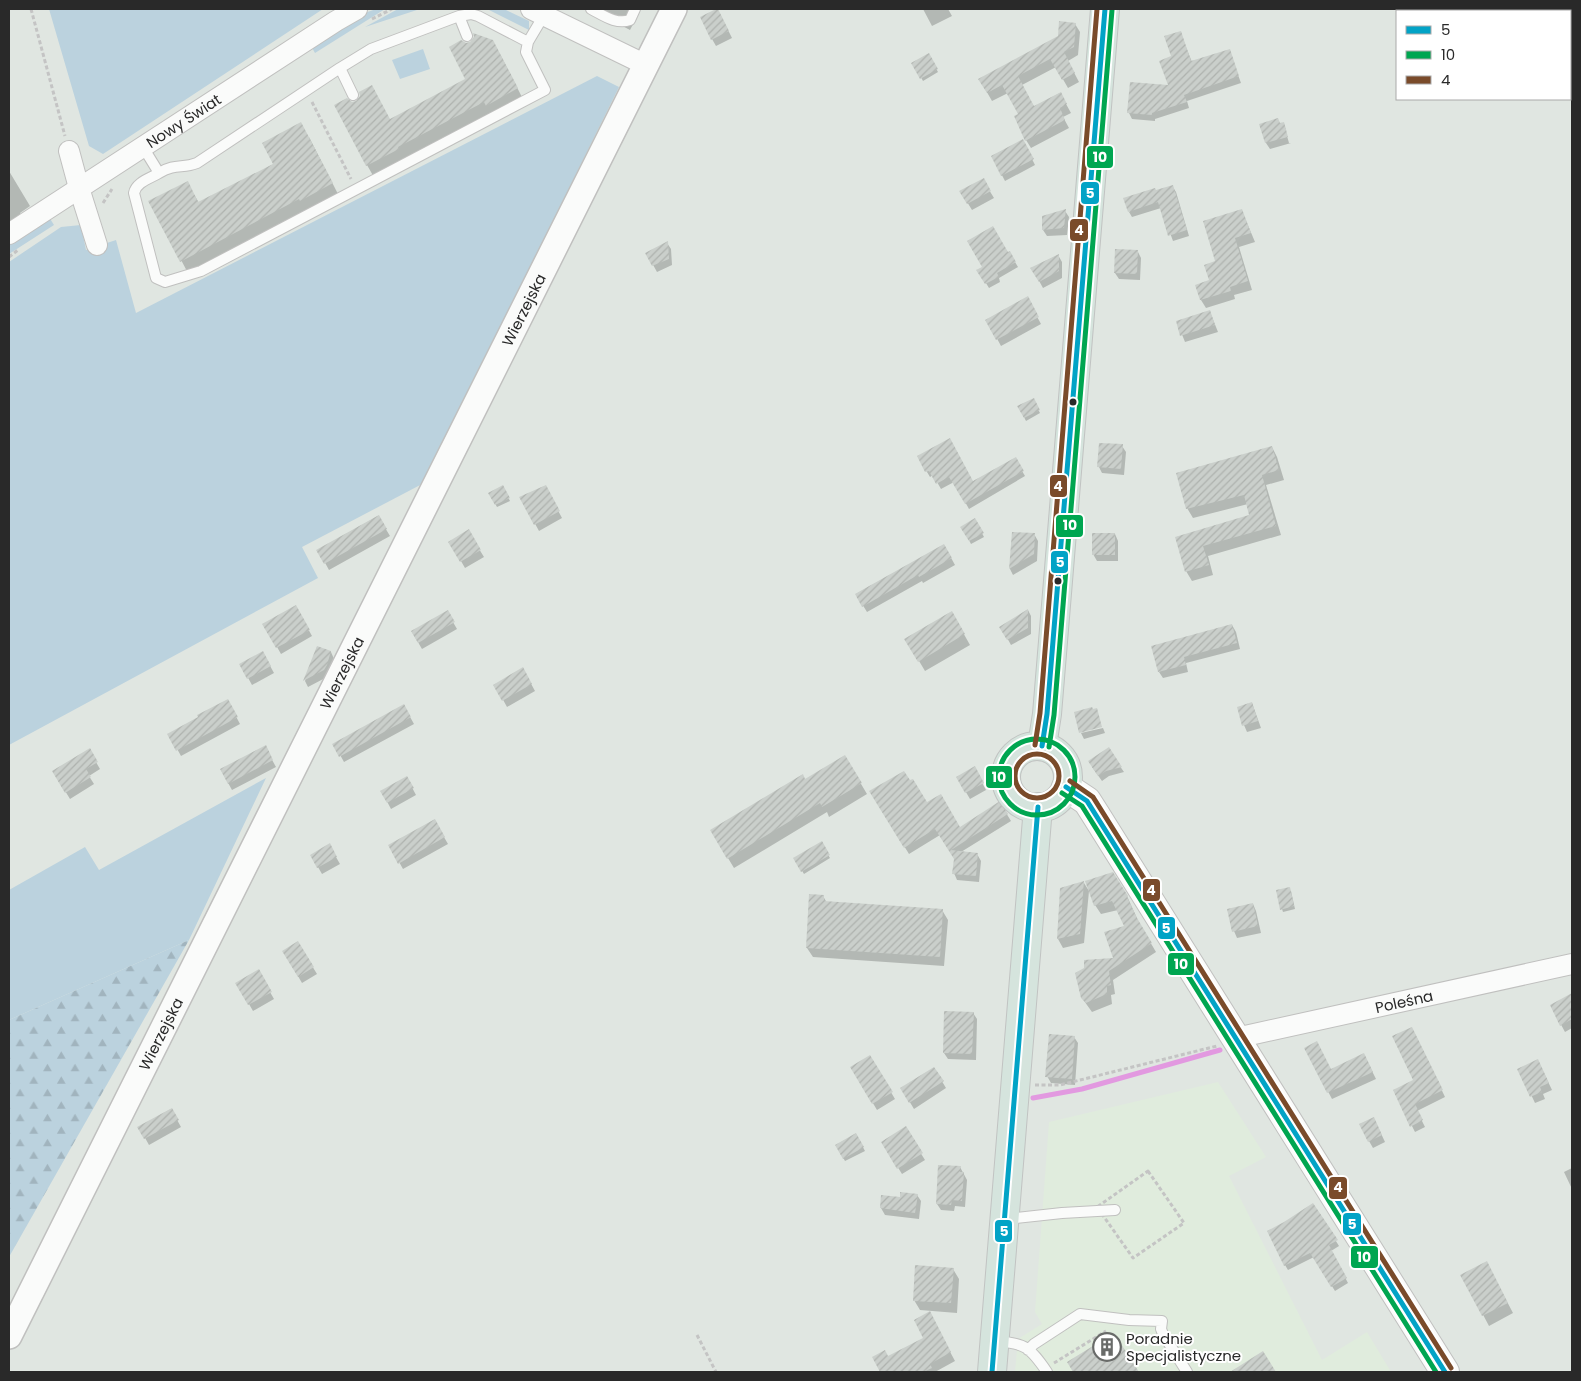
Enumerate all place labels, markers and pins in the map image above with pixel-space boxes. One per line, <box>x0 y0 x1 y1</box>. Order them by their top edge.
unlabelled marker <box>1068 397 1078 407</box>
unlabelled marker <box>1053 576 1063 586</box>
place label: Poradnie Specjalistyczne <box>1126 1328 1241 1366</box>
building icon: Poradnie Specjalistyczne <box>1092 1332 1122 1362</box>

